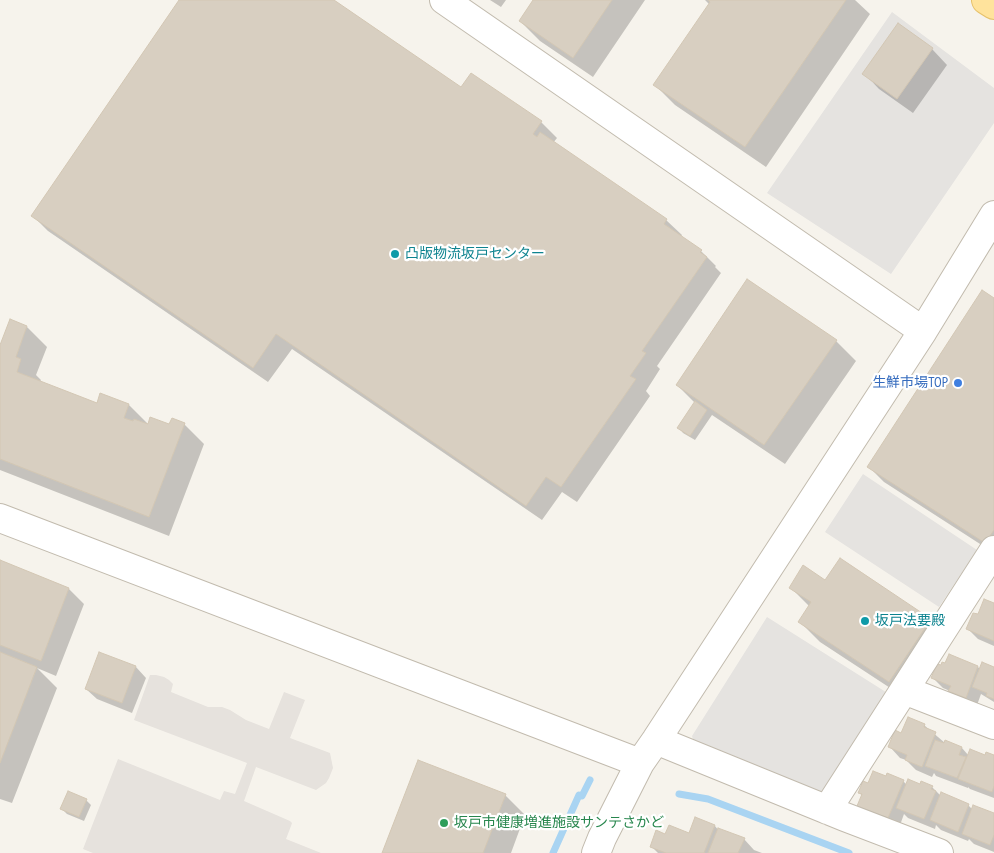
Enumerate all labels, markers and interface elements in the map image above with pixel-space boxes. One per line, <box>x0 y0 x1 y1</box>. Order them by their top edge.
place label: 凸版物流坂戸センター <box>405 246 545 262</box>
marker: 凸版物流坂戸センター <box>389 248 401 260</box>
place label: 生鮮市場TOP <box>872 375 948 391</box>
marker: 生鮮市場TOP <box>952 377 964 389</box>
place label: 坂戸法要殿 <box>875 613 945 629</box>
marker: 坂戸法要殿 <box>859 615 871 627</box>
place label: 坂戸市健康増進施設サンテさかど <box>454 815 664 831</box>
marker: 坂戸市健康増進施設サンテさかど <box>438 817 450 829</box>

